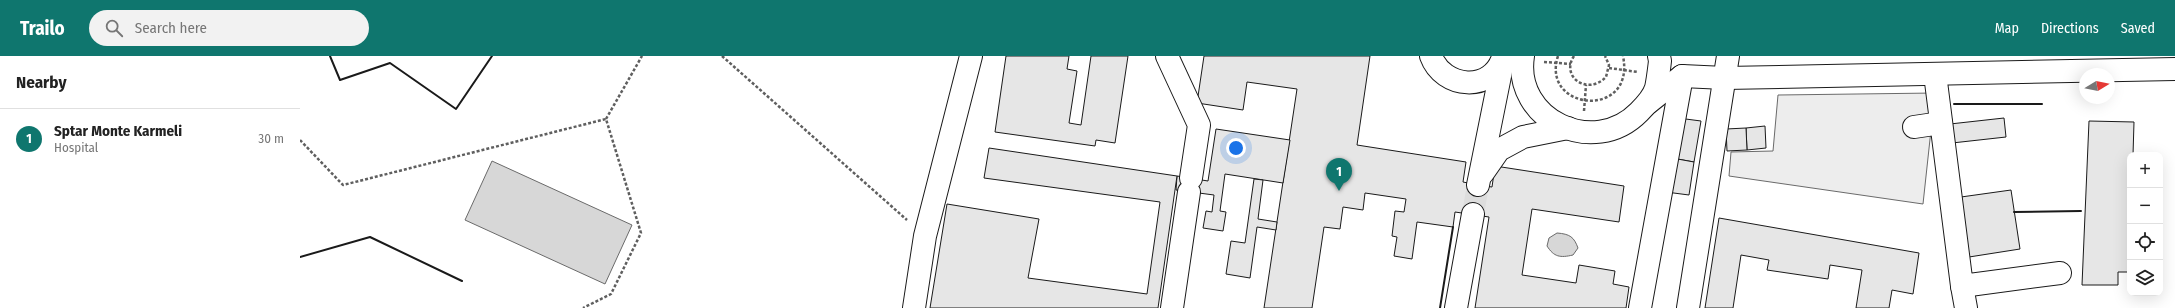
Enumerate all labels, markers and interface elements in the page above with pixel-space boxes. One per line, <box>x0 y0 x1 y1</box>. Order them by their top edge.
search box <box>89 10 369 46</box>
text: Trailo <box>20 17 65 40</box>
icon: search <box>103 17 125 39</box>
text: Search here <box>135 19 207 37</box>
text: Map <box>1995 20 2019 37</box>
text: Directions <box>2041 20 2099 37</box>
text: Saved <box>2121 20 2155 37</box>
north arrow <box>2079 68 2115 104</box>
text: Nearby <box>16 72 67 93</box>
text: Sptar Monte Karmeli <box>54 122 182 140</box>
text: 1 <box>26 131 32 146</box>
text: 30 m <box>258 131 284 146</box>
your location <box>1226 138 1246 158</box>
text: Hospital <box>54 140 98 155</box>
map controls <box>2127 152 2163 296</box>
button: + <box>2127 152 2163 188</box>
pin: 1 <box>1326 158 1352 191</box>
button: − <box>2127 188 2163 224</box>
button: locate <box>2127 224 2163 260</box>
button: layers <box>2127 260 2163 296</box>

